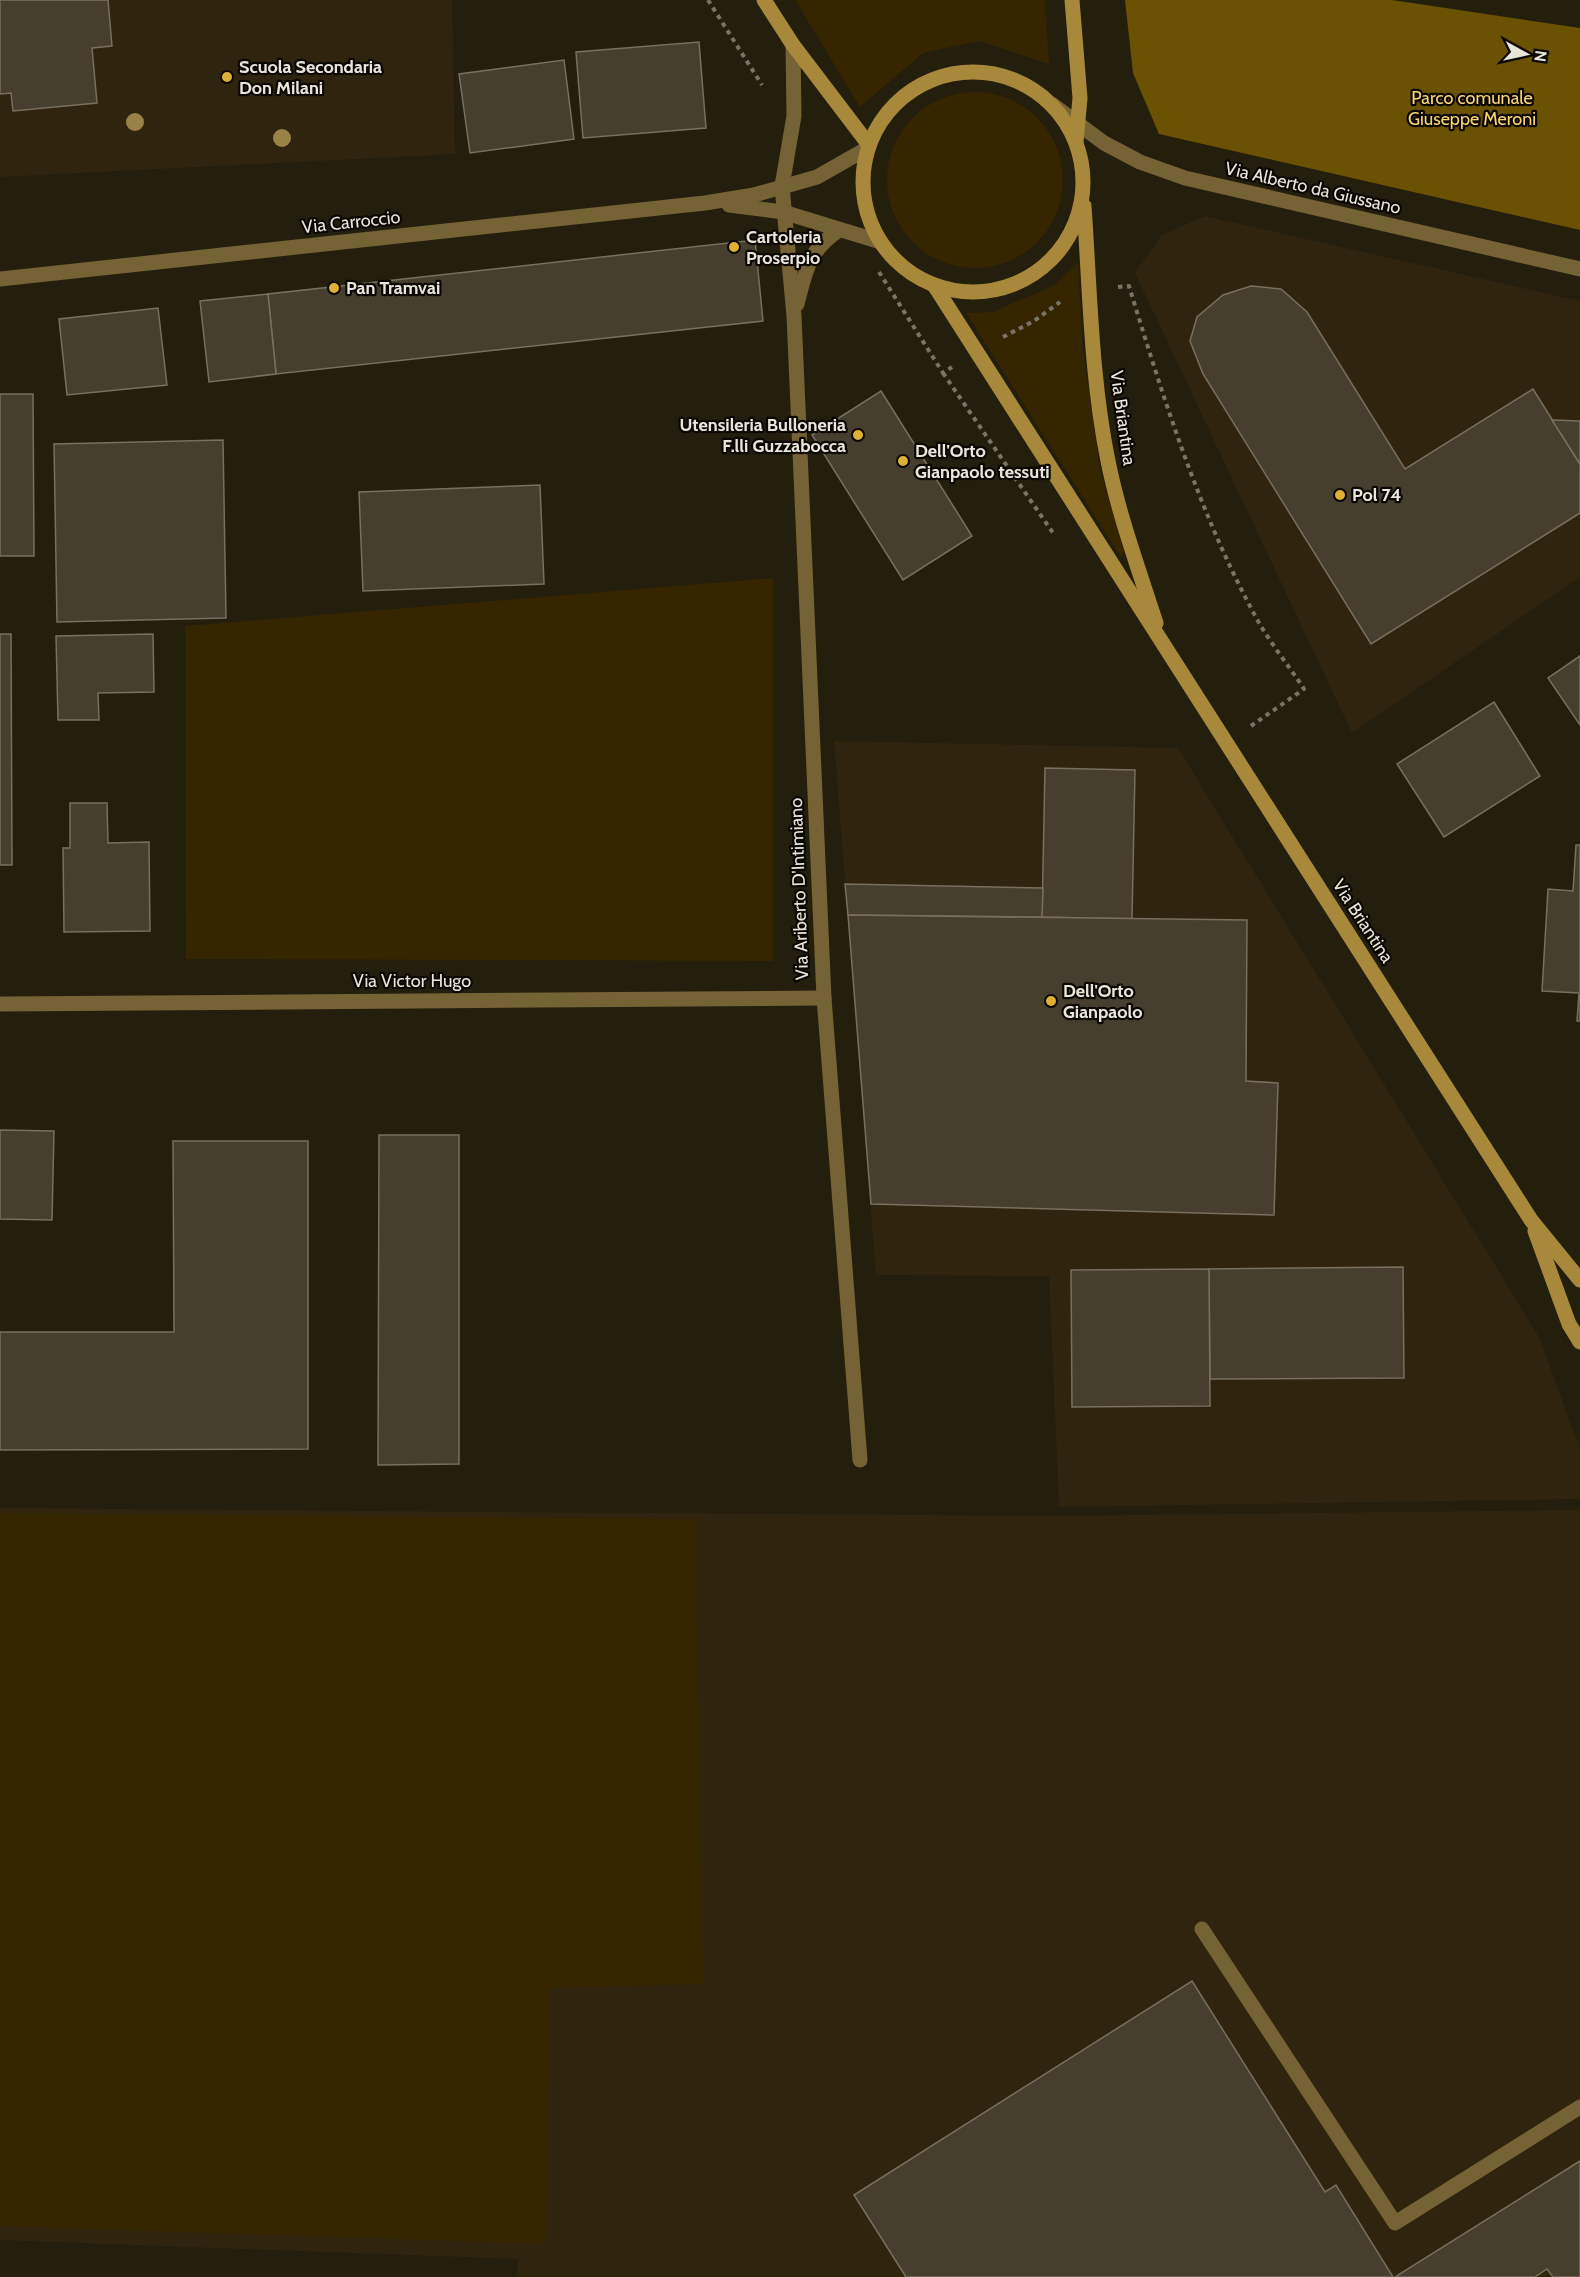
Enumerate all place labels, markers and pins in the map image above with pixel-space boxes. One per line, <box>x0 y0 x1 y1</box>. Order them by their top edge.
place label: Scuola Secondaria Don Milani <box>239 56 382 99</box>
marker: Scuola Secondaria Don Milani <box>220 70 234 84</box>
place label: Cartoleria Proserpio <box>746 226 821 269</box>
marker: Cartoleria Proserpio <box>727 240 741 254</box>
place label: Pan Tramvai <box>346 277 440 299</box>
marker: Pan Tramvai <box>327 281 341 295</box>
place label: Utensileria Bulloneria F.lli Guzzabocca <box>680 414 846 457</box>
marker: Utensileria Bulloneria F.lli Guzzabocca <box>851 428 865 442</box>
place label: Dell'Orto Gianpaolo tessuti <box>915 440 1050 483</box>
marker: Dell'Orto Gianpaolo tessuti <box>896 454 910 468</box>
place label: Pol 74 <box>1352 484 1401 506</box>
marker: Pol 74 <box>1333 488 1347 502</box>
place label: Dell'Orto Gianpaolo <box>1063 980 1142 1023</box>
marker: Dell'Orto Gianpaolo <box>1044 994 1058 1008</box>

